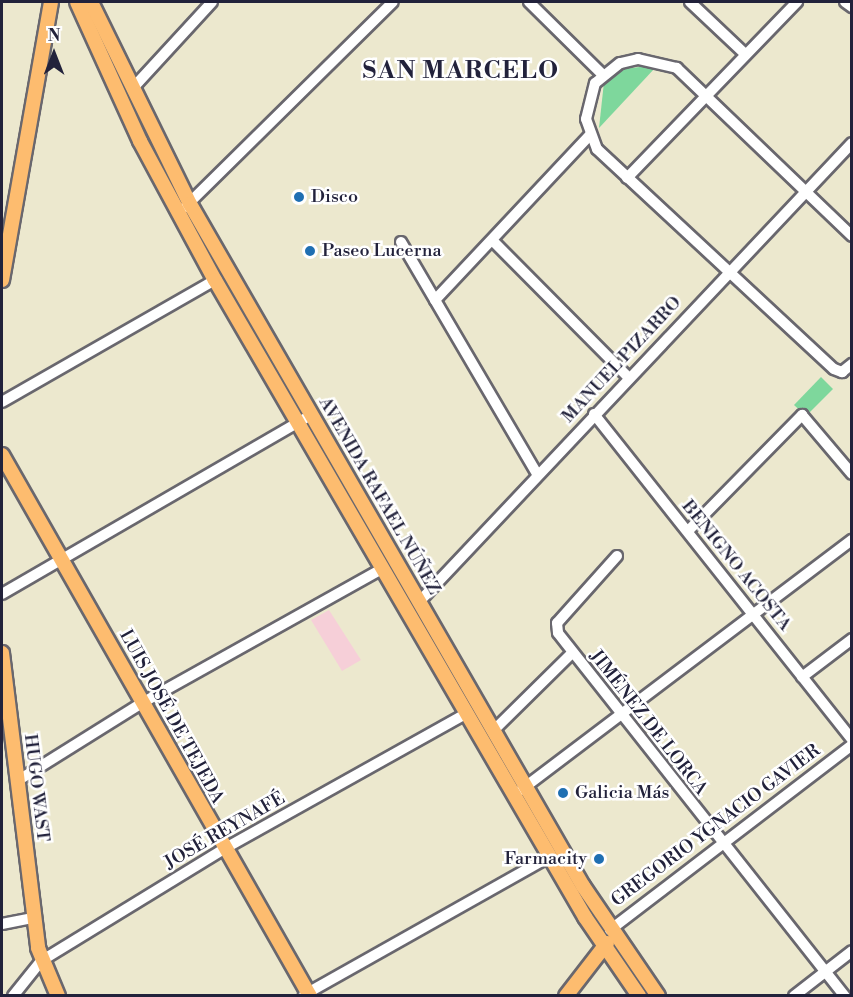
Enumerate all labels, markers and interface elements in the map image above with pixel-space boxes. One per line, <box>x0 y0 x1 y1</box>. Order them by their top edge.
north arrow <box>24 24 84 84</box>
text: N <box>48 26 60 46</box>
district label: SAN MARCELO <box>363 58 559 86</box>
place label: Disco <box>311 186 358 208</box>
marker: Disco <box>292 190 306 204</box>
place label: Paseo Lucerna <box>322 240 442 262</box>
marker: Paseo Lucerna <box>303 244 317 258</box>
street label: MANUEL PIZARRO <box>558 292 686 428</box>
street label: AVENIDA RAFAEL NÚÑEZ <box>314 393 444 599</box>
street label: BENIGNO ACOSTA <box>677 496 795 636</box>
street label: LUIS JOSÉ DE TEJEDA <box>114 626 228 808</box>
street label: JIMÉNEZ DE LORCA <box>585 646 711 800</box>
street label: HUGO WAST <box>19 733 53 843</box>
street label: GREGORIO YGNACIO GAVIER <box>607 740 825 912</box>
place label: Galicia Más <box>575 782 669 804</box>
marker: Galicia Más <box>556 786 570 800</box>
street label: JOSÉ REYNAFÉ <box>161 788 289 874</box>
place label: Farmacity <box>504 848 587 870</box>
marker: Farmacity <box>592 852 606 866</box>

